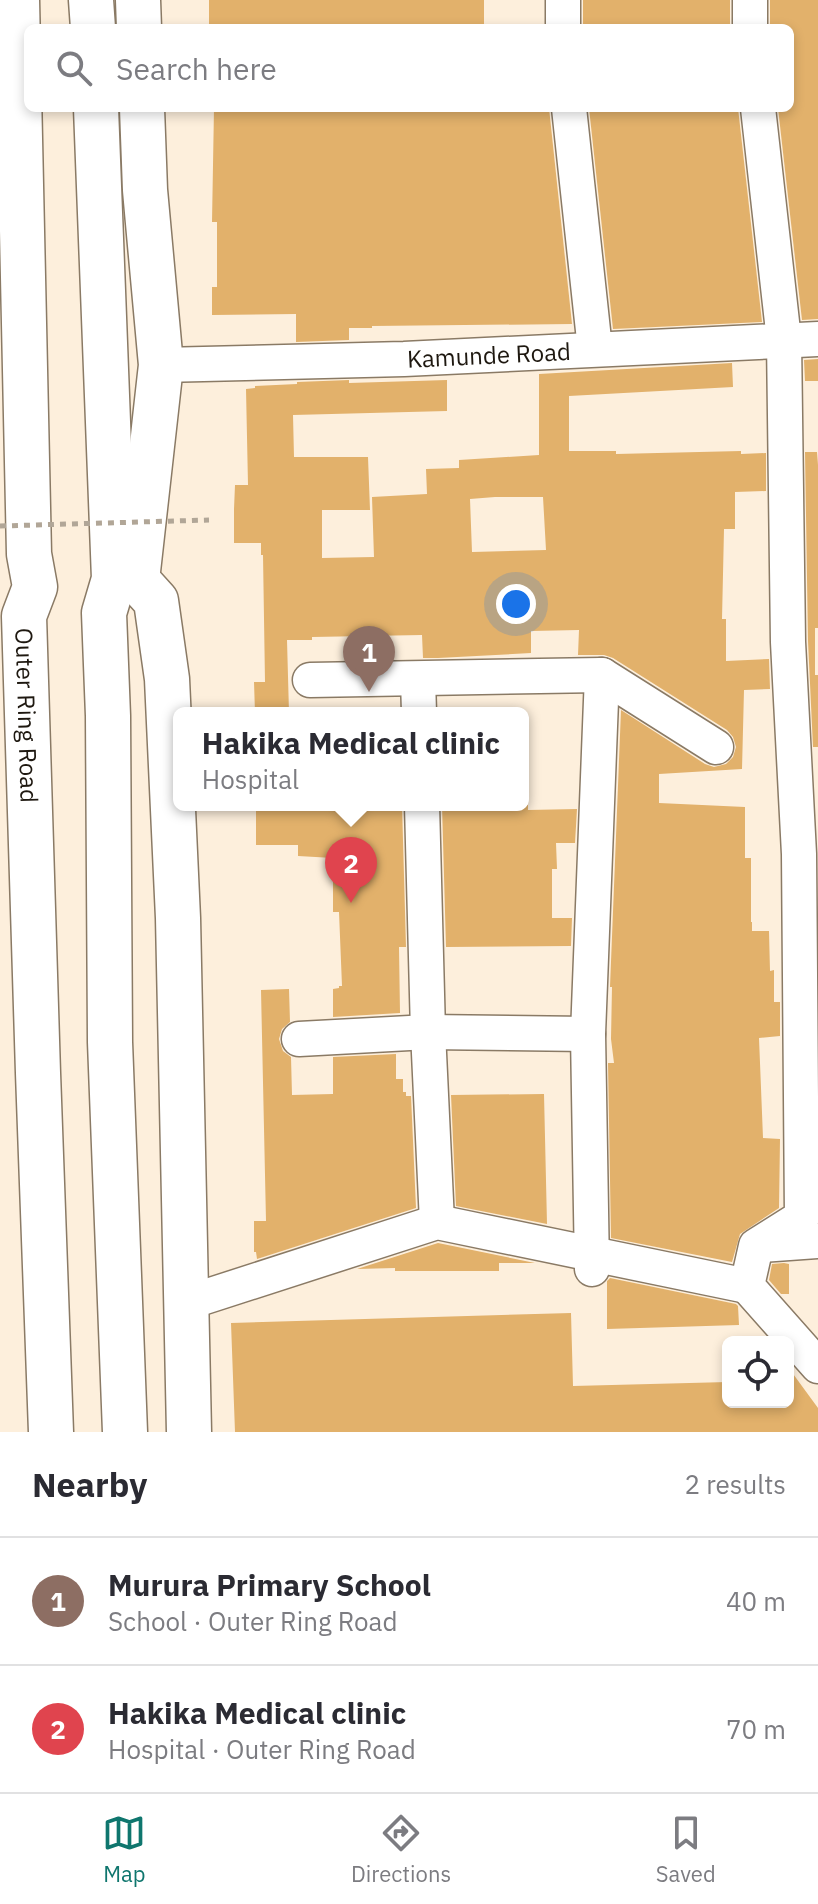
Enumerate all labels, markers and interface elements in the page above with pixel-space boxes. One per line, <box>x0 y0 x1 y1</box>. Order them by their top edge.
search box <box>24 24 794 112</box>
icon: search <box>52 46 96 90</box>
text: Search here <box>116 49 277 88</box>
street label: Kamunde Road <box>406 335 571 375</box>
your location <box>496 584 536 624</box>
pin: 1 <box>343 626 395 692</box>
street label: Outer Ring Road <box>8 627 46 803</box>
popup <box>173 707 529 811</box>
text: Hakika Medical clinic <box>202 723 500 762</box>
text: Hospital <box>202 762 299 796</box>
pin: 2 <box>325 837 377 903</box>
map controls <box>722 1336 794 1408</box>
button: locate <box>722 1336 794 1408</box>
text: Nearby <box>32 1462 147 1506</box>
text: 2 results <box>684 1467 786 1501</box>
text: Murura Primary School <box>108 1565 431 1604</box>
text: 1 <box>50 1584 66 1618</box>
text: 40 m <box>726 1584 786 1618</box>
text: School · Outer Ring Road <box>108 1604 398 1638</box>
text: Hakika Medical clinic <box>108 1693 406 1732</box>
text: 2 <box>50 1712 66 1746</box>
text: 70 m <box>726 1712 786 1746</box>
text: Hospital · Outer Ring Road <box>108 1732 416 1766</box>
tab: Map <box>102 1811 146 1888</box>
tab: Directions <box>351 1811 451 1888</box>
tab: Saved <box>656 1811 716 1888</box>

